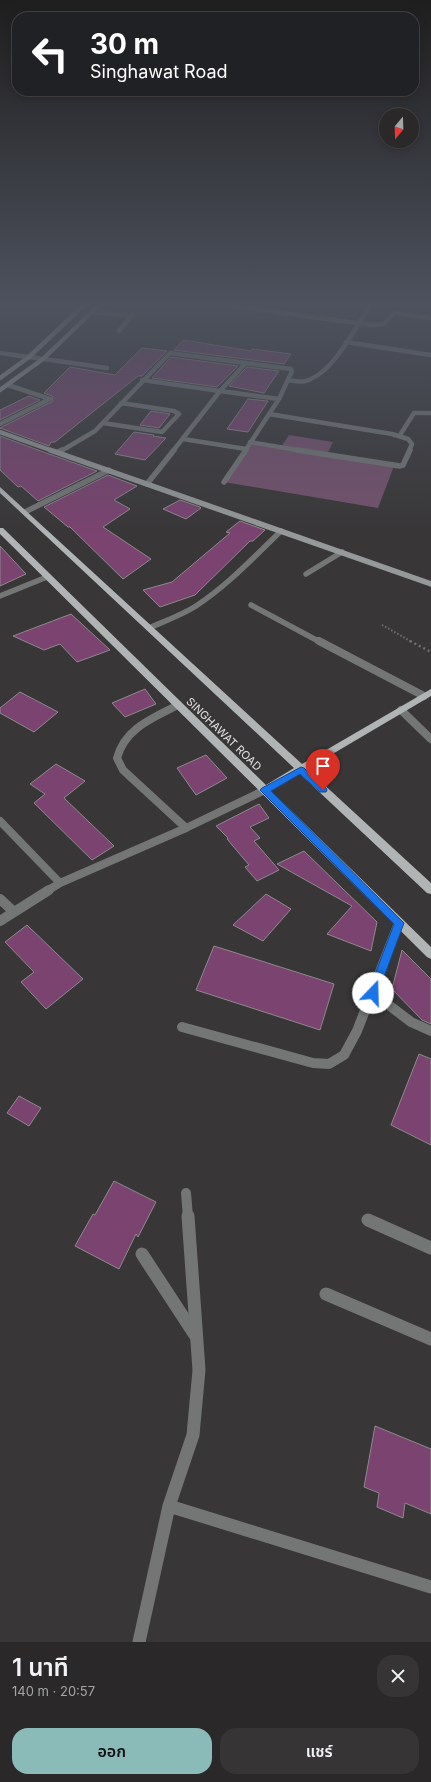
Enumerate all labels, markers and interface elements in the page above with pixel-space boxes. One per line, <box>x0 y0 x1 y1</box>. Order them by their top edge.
text: 30 m <box>90 27 159 61</box>
icon: left <box>24 28 76 80</box>
text: Singhawat Road <box>90 61 228 82</box>
north arrow <box>379 108 419 148</box>
map controls <box>379 108 419 148</box>
street label: SINGHAWAT ROAD <box>183 694 265 774</box>
pin <box>306 749 340 790</box>
icon: arrive <box>312 755 334 777</box>
position arrow <box>352 972 394 1014</box>
text: 1 นาที <box>12 1653 69 1682</box>
button: close <box>377 1655 419 1697</box>
text: 140 m · 20:57 <box>12 1683 95 1699</box>
button: ออก <box>12 1728 212 1774</box>
button: แชร์ <box>220 1728 419 1774</box>

